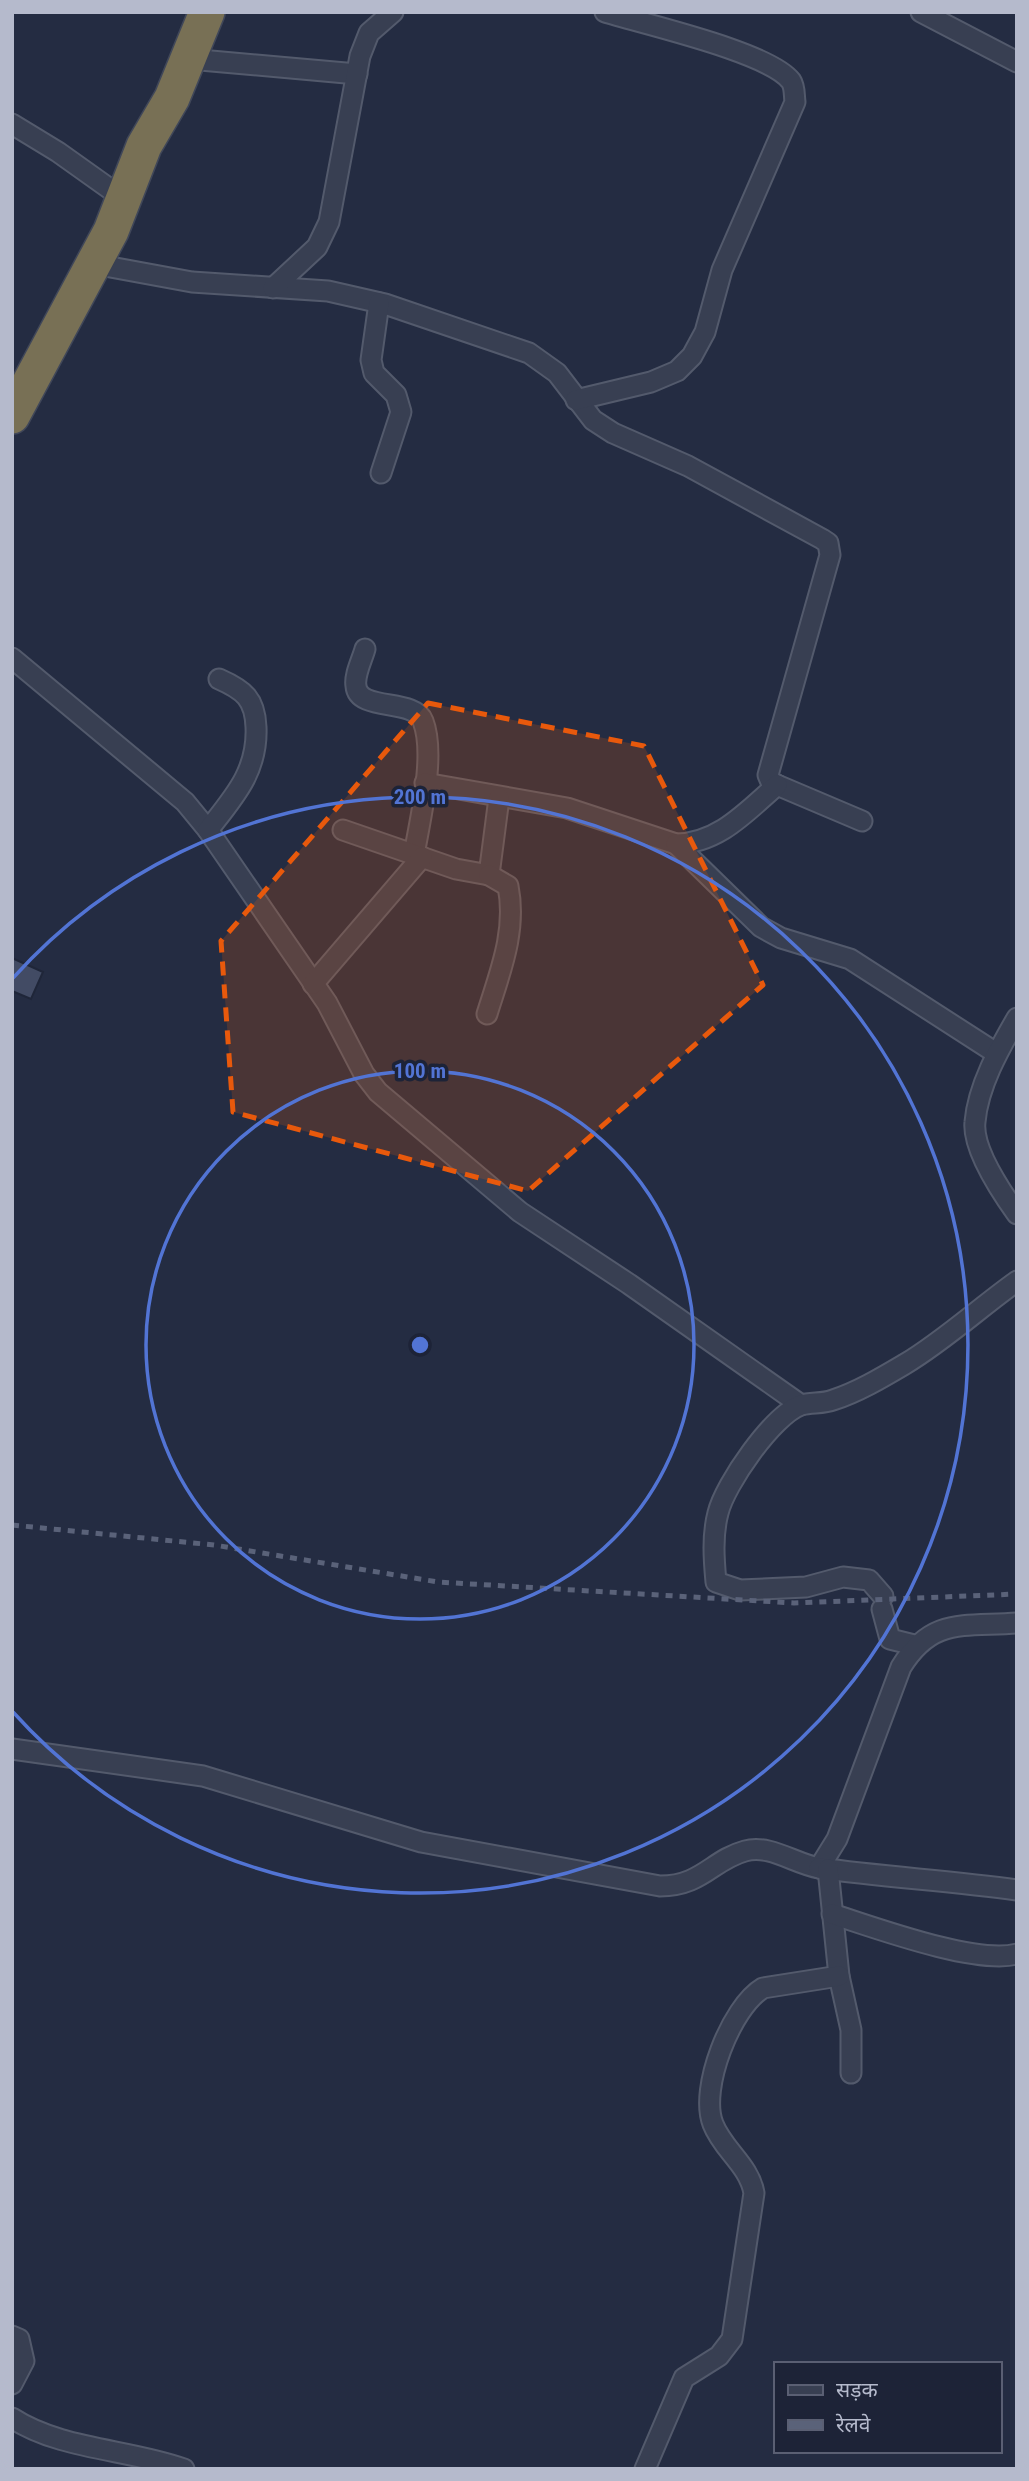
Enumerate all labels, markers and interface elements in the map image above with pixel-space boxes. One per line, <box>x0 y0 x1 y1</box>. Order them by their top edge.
text: 200 m <box>394 785 446 809</box>
text: 100 m <box>394 1059 446 1083</box>
centre of rings <box>408 1333 432 1357</box>
legend <box>774 2362 1001 2453</box>
text: सड़क <box>836 2378 878 2402</box>
text: रेलवे <box>835 2413 871 2437</box>

